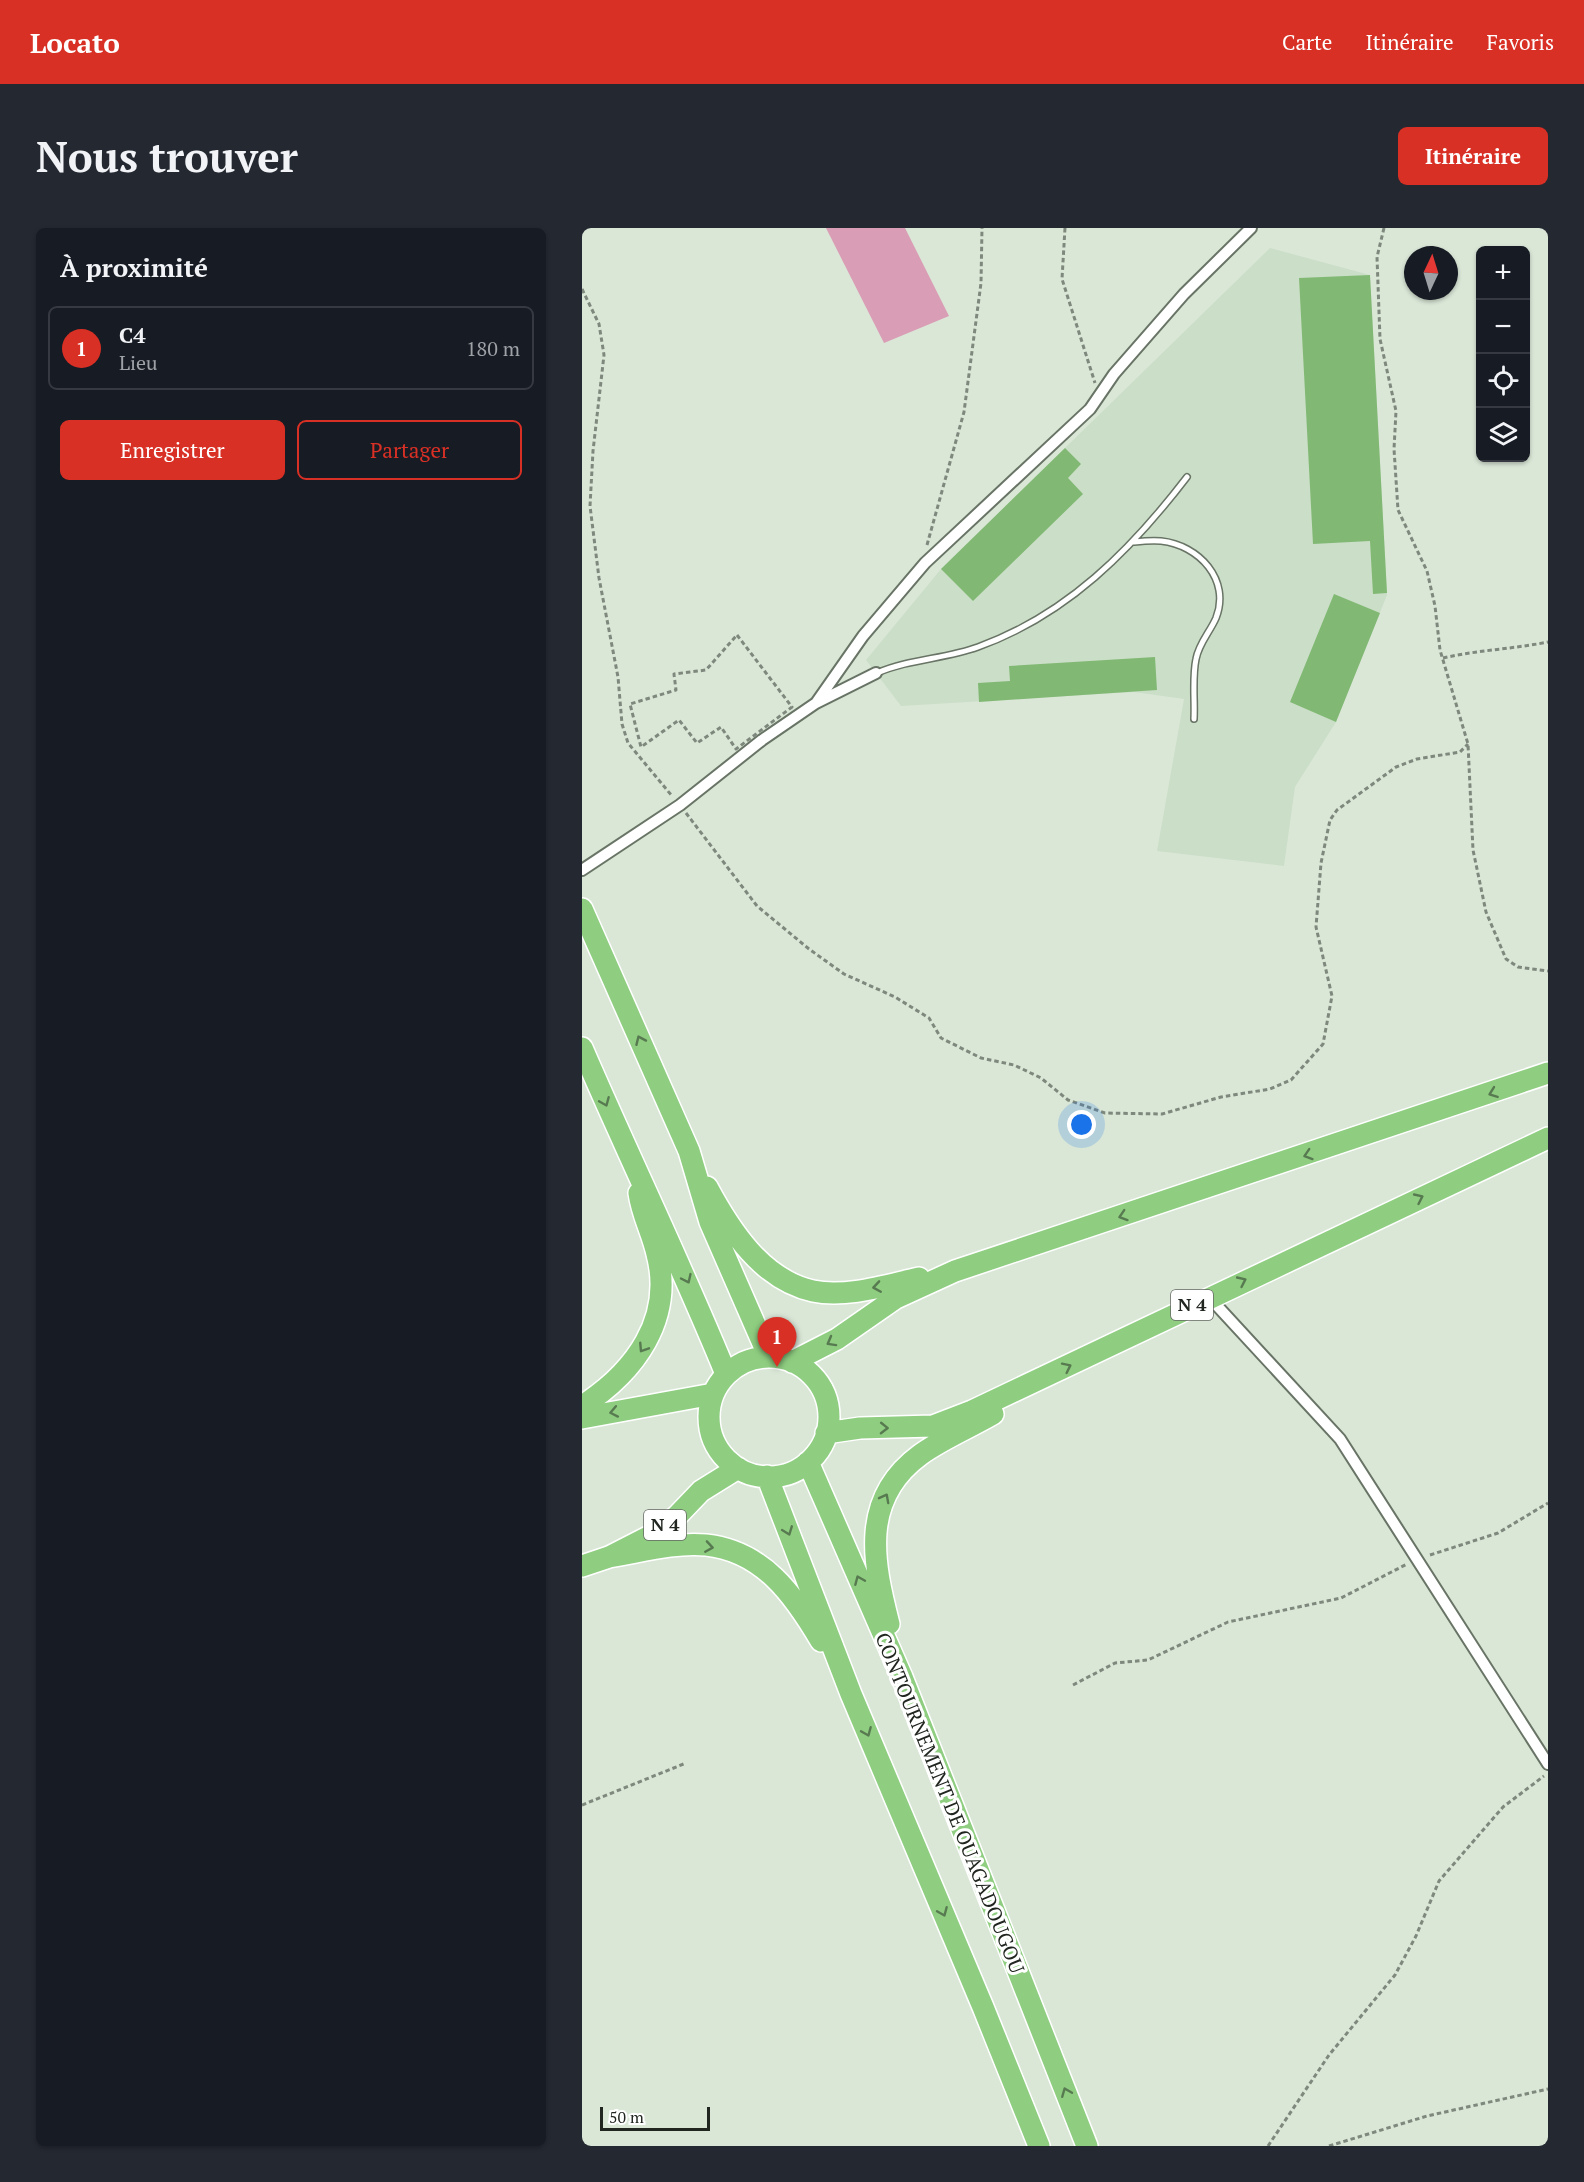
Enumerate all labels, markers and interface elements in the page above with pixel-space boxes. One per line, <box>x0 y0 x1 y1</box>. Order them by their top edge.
text: Locato <box>30 24 120 61</box>
text: Carte <box>1282 28 1332 56</box>
text: Itinéraire <box>1365 28 1454 56</box>
text: Favoris <box>1487 28 1554 56</box>
button: Itinéraire <box>1398 127 1548 185</box>
text: Nous trouver <box>36 128 298 184</box>
north arrow <box>1404 246 1458 300</box>
map controls <box>1476 246 1530 462</box>
button: + <box>1476 246 1530 300</box>
text: À proximité <box>60 250 208 284</box>
button: − <box>1476 300 1530 354</box>
text: C4 <box>119 320 146 349</box>
text: 1 <box>76 335 87 362</box>
text: 180 m <box>466 335 520 362</box>
text: Lieu <box>119 349 158 376</box>
button: locate <box>1476 354 1530 408</box>
button: layers <box>1476 408 1530 462</box>
button: Enregistrer <box>60 420 285 480</box>
button: Partager <box>297 420 522 480</box>
one-way arrow <box>635 1035 647 1046</box>
one-way arrow <box>1488 1085 1499 1098</box>
one-way arrow <box>598 1095 610 1106</box>
your location <box>1067 1110 1096 1139</box>
one-way arrow <box>1303 1147 1314 1160</box>
one-way arrow <box>1412 1194 1423 1206</box>
one-way arrow <box>1118 1209 1129 1221</box>
one-way arrow <box>679 1272 691 1283</box>
one-way arrow <box>1236 1277 1247 1289</box>
one-way arrow <box>872 1280 881 1292</box>
road number: N 4 <box>1171 1290 1213 1320</box>
pin: 1 <box>758 1318 796 1367</box>
one-way arrow <box>827 1335 837 1346</box>
one-way arrow <box>639 1341 650 1352</box>
one-way arrow <box>1060 1362 1071 1374</box>
one-way arrow <box>609 1405 619 1418</box>
one-way arrow <box>880 1422 889 1434</box>
one-way arrow <box>878 1493 890 1504</box>
road number: N 4 <box>644 1510 686 1540</box>
one-way arrow <box>781 1525 794 1536</box>
one-way arrow <box>704 1540 714 1552</box>
one-way arrow <box>854 1575 866 1586</box>
street label: CONTOURNEMENT DE OUAGADOUGOU <box>870 1628 1032 1978</box>
one-way arrow <box>860 1726 872 1737</box>
one-way arrow <box>936 1905 948 1916</box>
one-way arrow <box>1060 2087 1073 2097</box>
scale bar <box>600 2104 710 2132</box>
text: 50 m <box>609 2106 644 2128</box>

